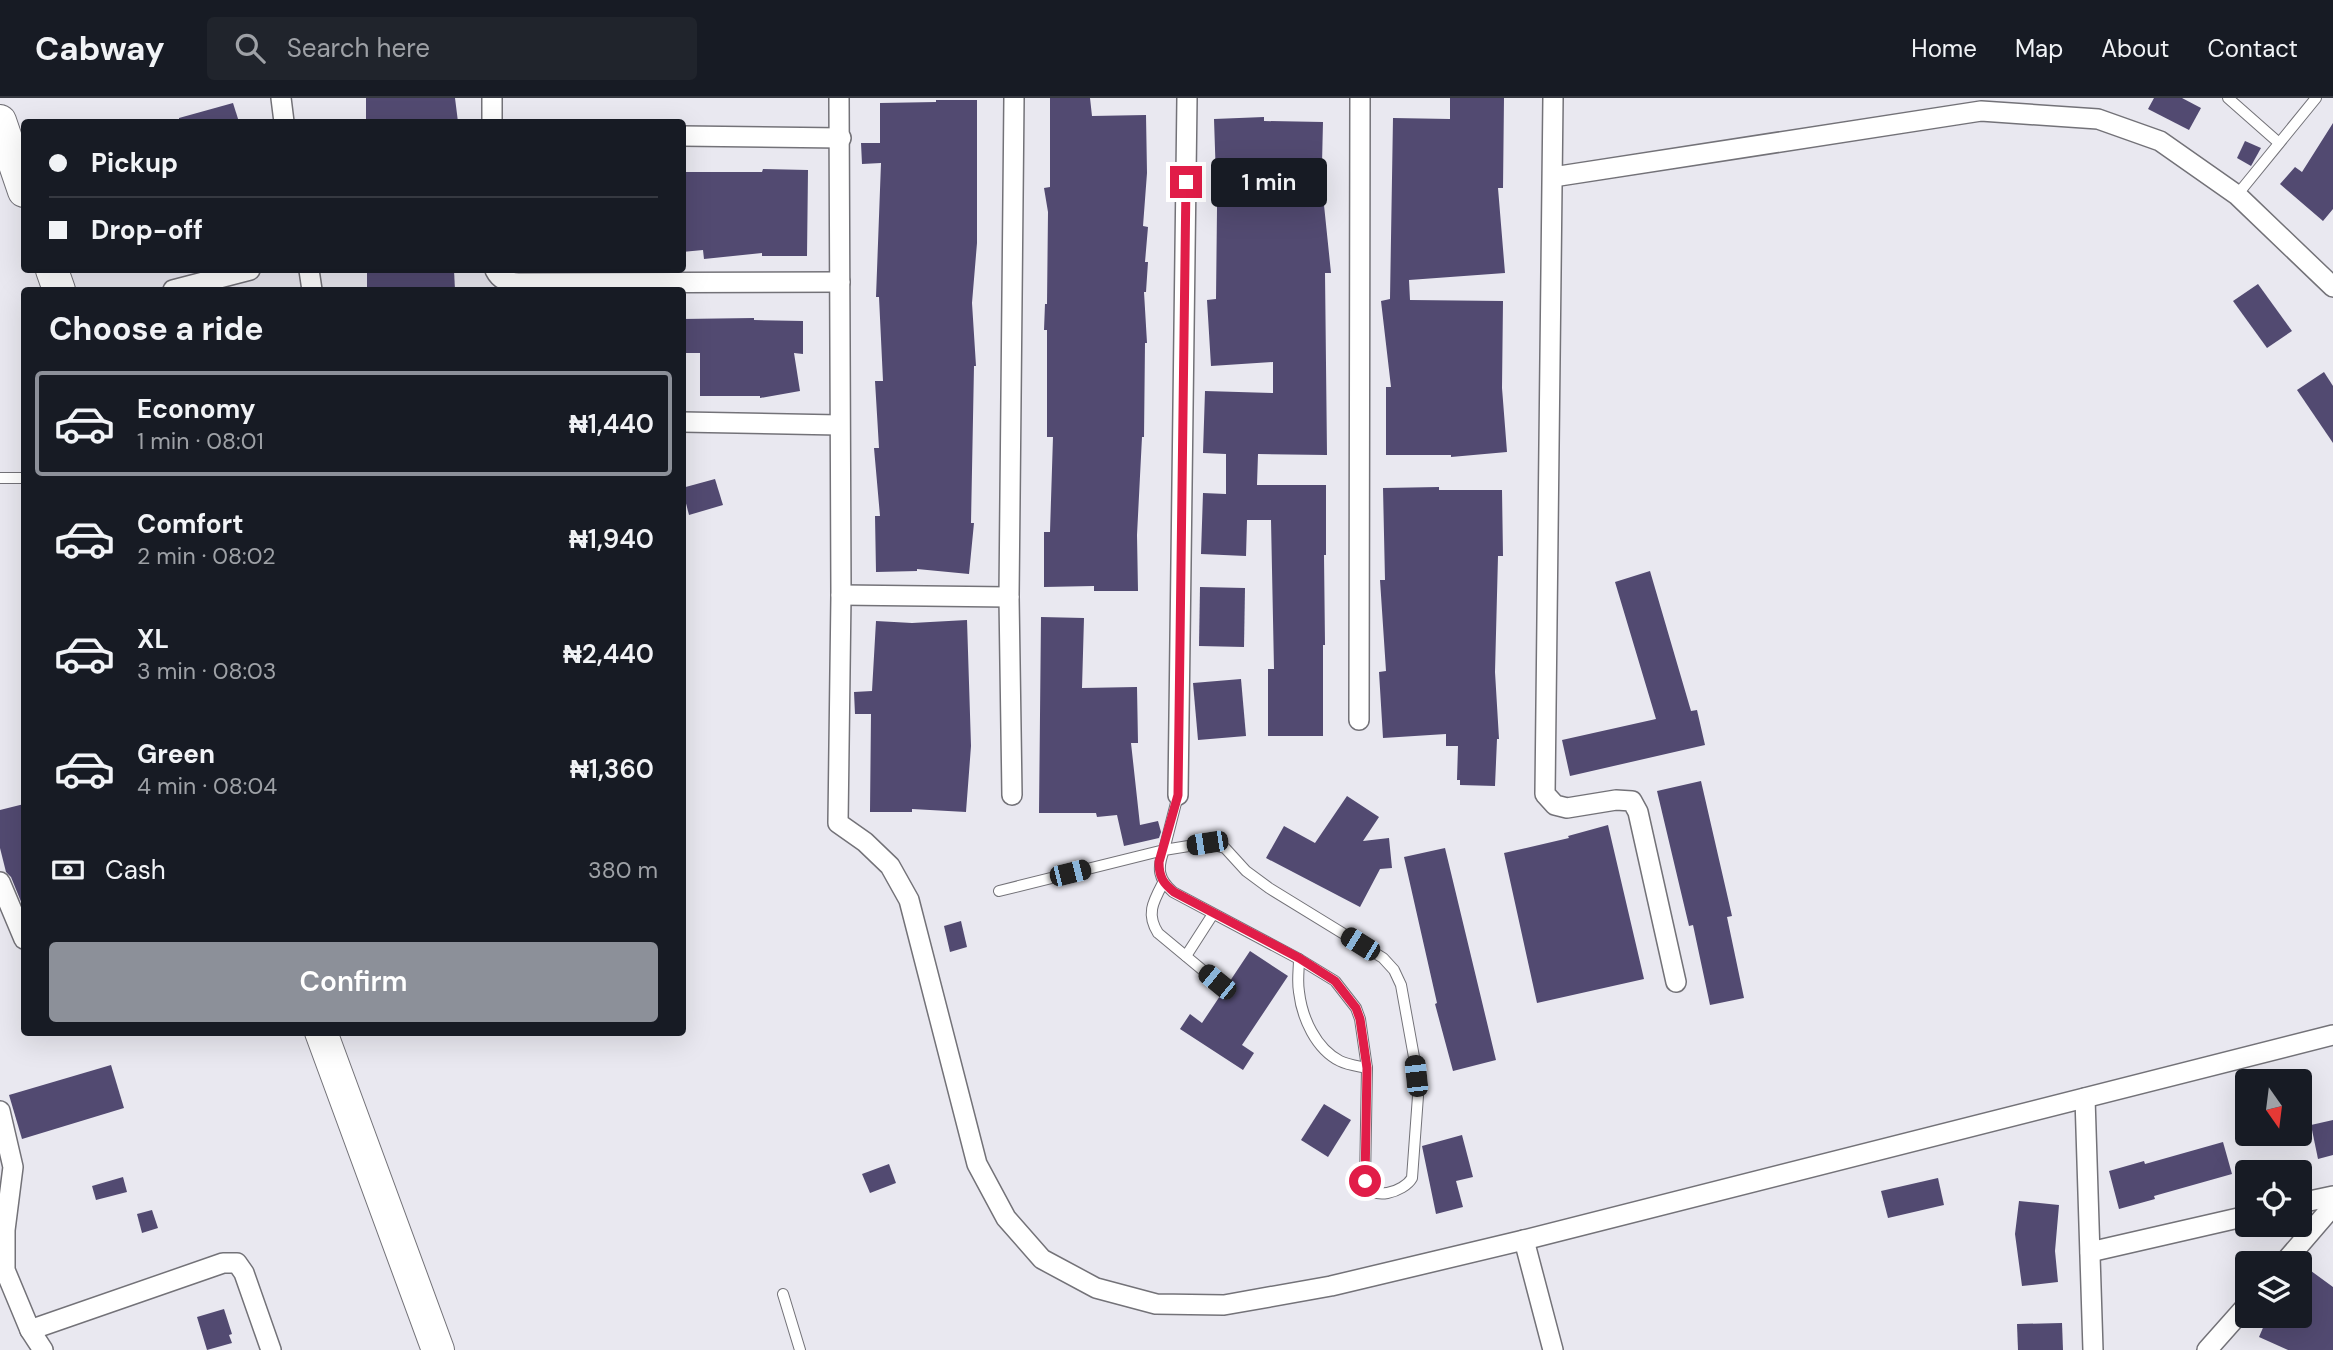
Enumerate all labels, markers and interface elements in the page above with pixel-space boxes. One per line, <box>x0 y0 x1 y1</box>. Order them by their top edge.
search box <box>207 17 697 80</box>
text: Cabway <box>35 27 165 70</box>
icon: search <box>231 29 269 67</box>
text: Search here <box>287 31 430 65</box>
text: Home <box>1911 33 1977 64</box>
text: Map <box>2015 33 2063 64</box>
text: About <box>2101 33 2170 64</box>
text: Contact <box>2208 33 2298 64</box>
text: Pickup <box>91 146 178 180</box>
callout: 1 min <box>1210 158 1326 206</box>
route end <box>1170 166 1202 198</box>
text: 1 min <box>1242 167 1296 197</box>
text: Drop-off <box>91 213 203 247</box>
text: Choose a ride <box>49 308 264 350</box>
icon: car <box>53 392 116 455</box>
text: Economy <box>137 392 255 426</box>
text: ₦1,440 <box>569 407 654 441</box>
text: 1 min · 08:01 <box>137 426 264 456</box>
icon: car <box>53 507 116 570</box>
text: Comfort <box>137 507 243 541</box>
text: ₦1,940 <box>569 522 654 556</box>
text: 2 min · 08:02 <box>137 541 275 571</box>
icon: car <box>53 622 116 685</box>
text: XL <box>137 622 169 656</box>
text: ₦2,440 <box>563 637 654 671</box>
text: 3 min · 08:03 <box>137 656 276 686</box>
icon: car <box>53 737 116 800</box>
text: Green <box>137 737 215 771</box>
text: ₦1,360 <box>570 752 654 786</box>
text: 4 min · 08:04 <box>137 771 277 801</box>
car <box>1185 829 1230 857</box>
icon: cash <box>49 851 87 889</box>
text: Cash <box>105 853 166 887</box>
text: 380 m <box>588 855 658 885</box>
car <box>1048 858 1093 888</box>
car <box>1337 924 1384 964</box>
button: Confirm <box>49 942 658 1022</box>
car <box>1195 961 1240 1003</box>
car <box>1404 1054 1429 1098</box>
north arrow <box>2235 1069 2312 1146</box>
map controls <box>2235 1069 2312 1328</box>
button: locate <box>2235 1160 2312 1237</box>
route start <box>1349 1165 1381 1197</box>
button: layers <box>2235 1251 2312 1328</box>

